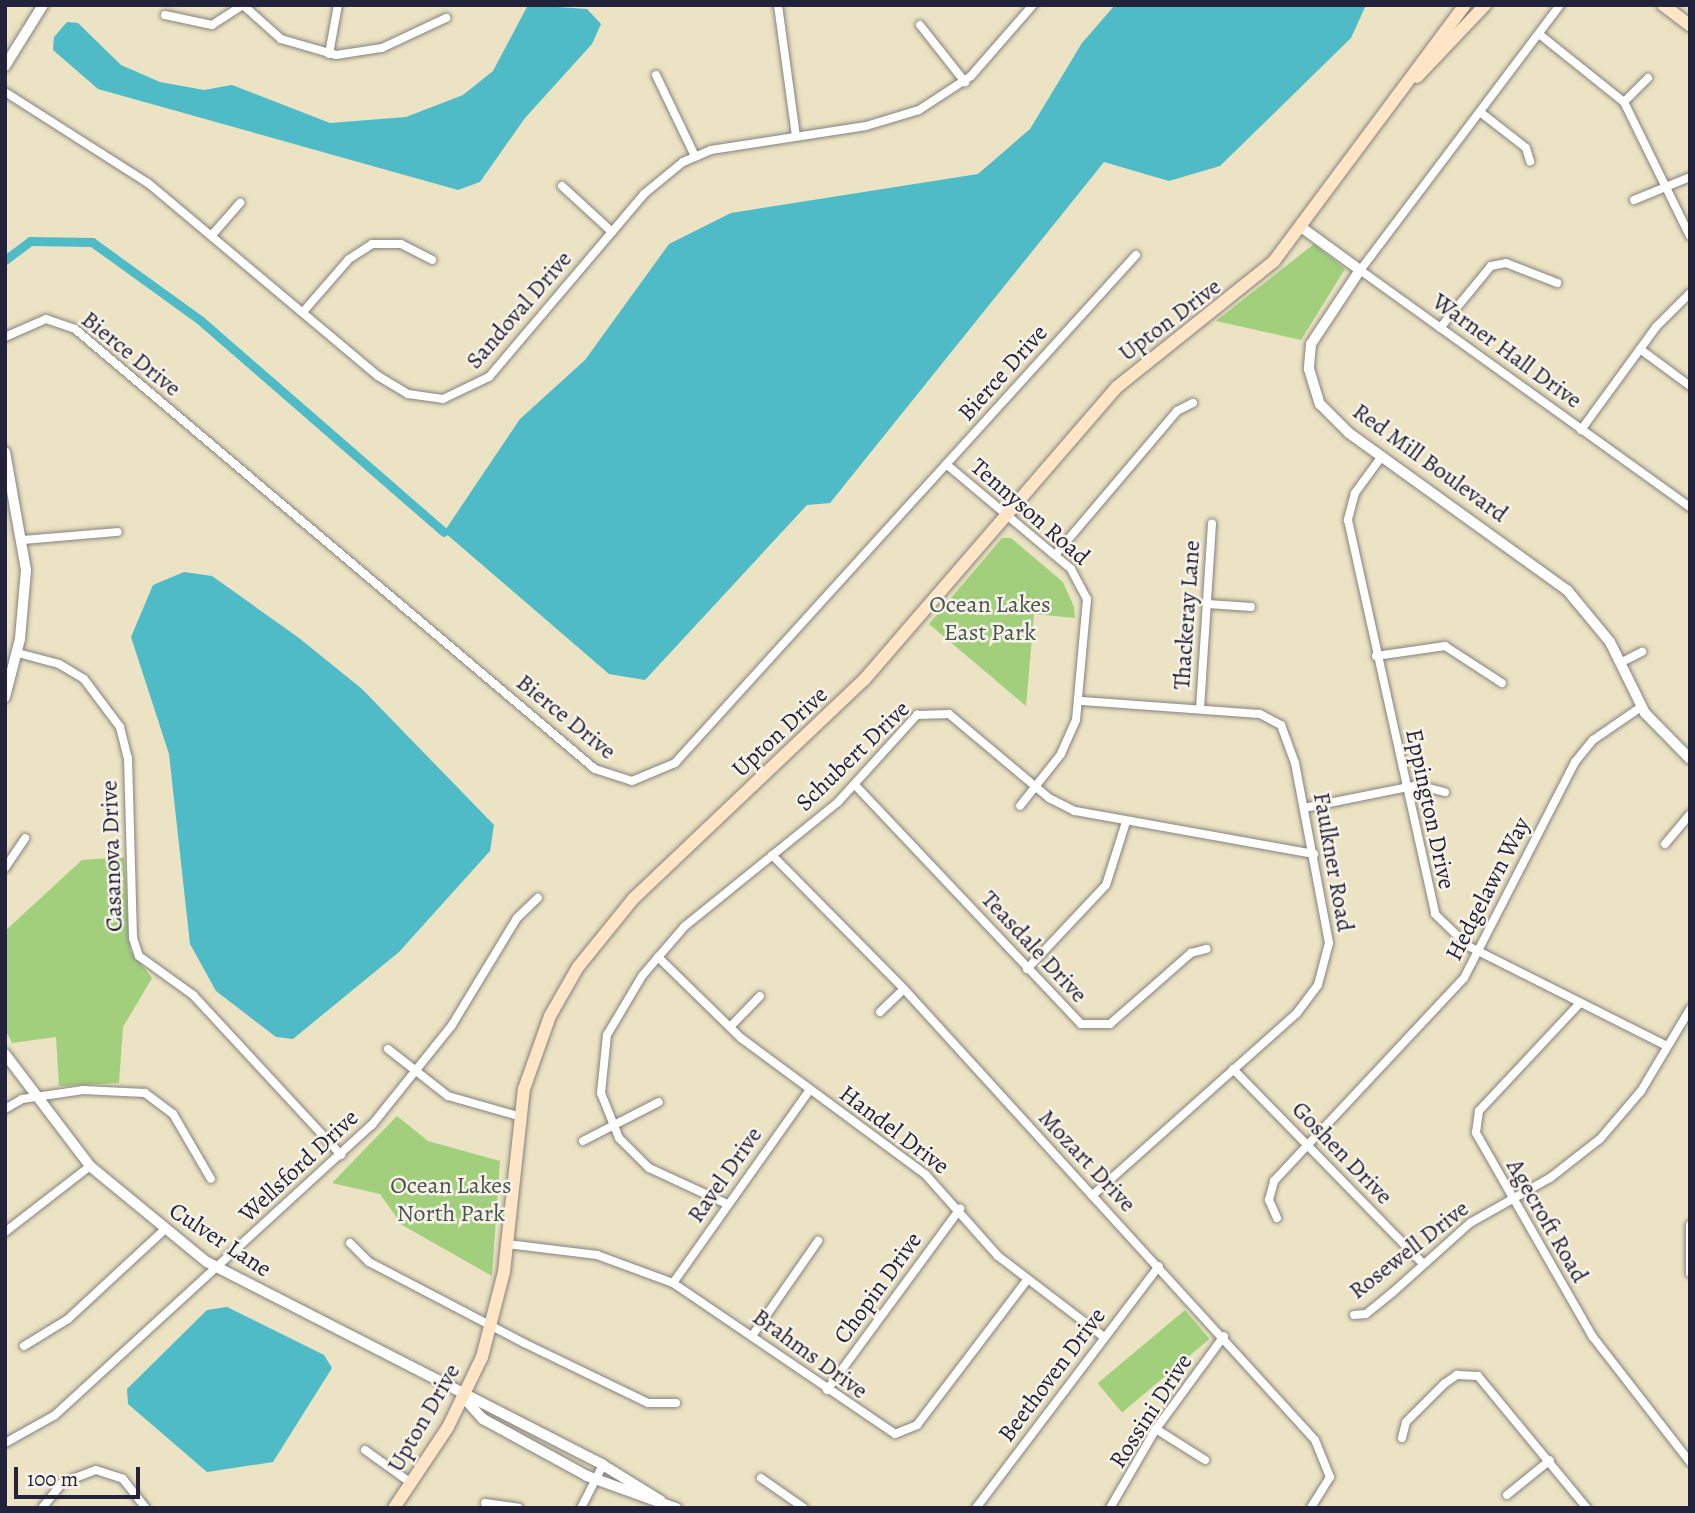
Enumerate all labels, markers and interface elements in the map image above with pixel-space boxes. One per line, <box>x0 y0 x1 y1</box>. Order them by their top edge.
street label: Sandoval Drive <box>460 245 578 375</box>
street label: Upton Drive <box>1113 272 1227 368</box>
street label: Warner Hall Drive <box>1427 287 1587 415</box>
street label: Bierce Drive <box>75 305 187 403</box>
street label: Bierce Drive <box>952 319 1054 427</box>
street label: Red Mill Boulevard <box>1347 397 1513 529</box>
street label: Tennyson Road <box>965 452 1095 572</box>
street label: Thackeray Lane <box>1167 539 1207 691</box>
park label: Ocean Lakes East Park <box>929 591 1051 647</box>
street label: Bierce Drive <box>510 668 622 766</box>
street label: Upton Drive <box>726 680 834 784</box>
street label: Schubert Drive <box>790 695 916 817</box>
street label: Eppington Drive <box>1399 726 1461 892</box>
street label: Casanova Drive <box>95 780 129 932</box>
street label: Faulkner Road <box>1307 790 1359 934</box>
street label: Hedgelawn Way <box>1439 812 1537 966</box>
street label: Teasdale Drive <box>975 885 1093 1009</box>
street label: Handel Drive <box>833 1079 955 1181</box>
street label: Goshen Drive <box>1286 1095 1398 1211</box>
street label: Wellsford Drive <box>233 1103 365 1229</box>
street label: Mozart Drive <box>1032 1104 1142 1218</box>
street label: Ravel Drive <box>682 1122 768 1228</box>
street label: Agecroft Road <box>1500 1154 1594 1288</box>
park label: Ocean Lakes North Park <box>390 1172 512 1228</box>
street label: Rosewell Drive <box>1343 1194 1475 1306</box>
street label: Culver Lane <box>163 1196 277 1284</box>
street label: Chopin Drive <box>828 1227 928 1349</box>
street label: Beethoven Drive <box>992 1302 1112 1448</box>
street label: Brahms Drive <box>747 1303 873 1405</box>
street label: Rossini Drive <box>1103 1348 1199 1474</box>
street label: Upton Drive <box>381 1359 467 1477</box>
scale bar <box>18 1454 144 1498</box>
text: 100 m <box>27 1465 78 1493</box>

